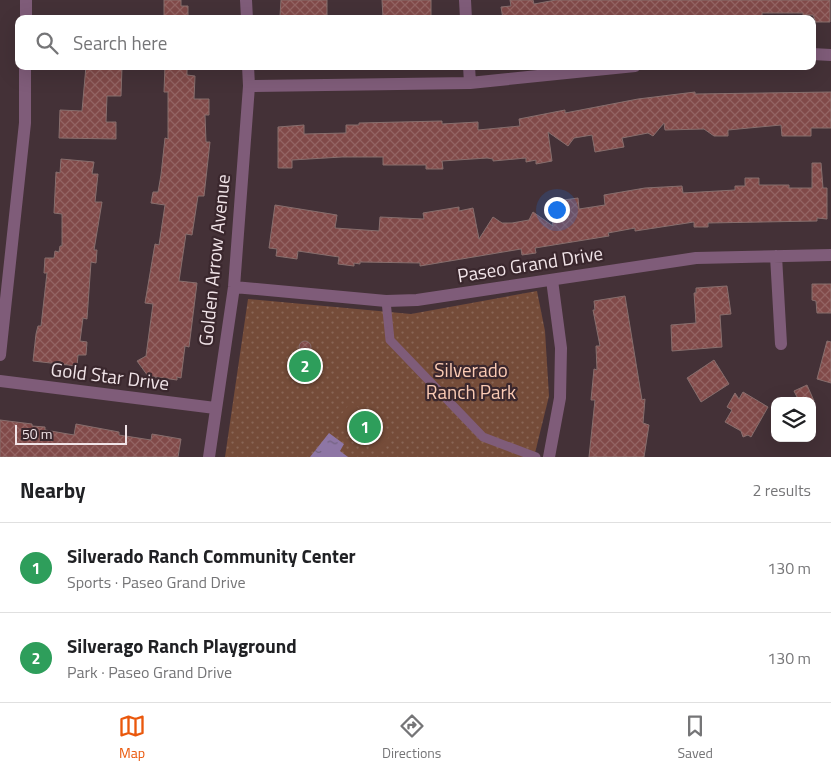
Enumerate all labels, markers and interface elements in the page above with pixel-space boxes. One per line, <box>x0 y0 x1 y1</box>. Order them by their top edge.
search box <box>15 15 816 70</box>
text: Search here <box>73 28 167 57</box>
icon: search <box>33 29 61 57</box>
street label: Golden Arrow Avenue <box>190 173 237 347</box>
your location <box>544 197 570 223</box>
street label: Paseo Grand Drive <box>455 238 605 289</box>
pin: 2 <box>289 347 321 385</box>
street label: Gold Star Drive <box>49 354 171 397</box>
park label: Silverado Ranch Park <box>426 355 516 406</box>
map controls <box>771 397 816 442</box>
button: layers <box>771 397 816 442</box>
pin: 1 <box>349 408 381 446</box>
scale bar <box>15 422 128 445</box>
text: 50 m <box>22 423 52 444</box>
text: Nearby <box>20 474 85 506</box>
text: 2 results <box>752 478 811 502</box>
text: Silverado Ranch Community Center <box>67 541 356 570</box>
text: 1 <box>32 556 40 580</box>
text: 130 m <box>767 556 811 580</box>
text: Sports · Paseo Grand Drive <box>67 570 246 594</box>
text: Silverago Ranch Playground <box>67 631 297 660</box>
text: 2 <box>32 646 40 670</box>
text: 130 m <box>767 646 811 670</box>
text: Park · Paseo Grand Drive <box>67 660 232 684</box>
tab: Map <box>118 712 146 763</box>
tab: Directions <box>382 712 441 763</box>
tab: Saved <box>677 712 713 763</box>

